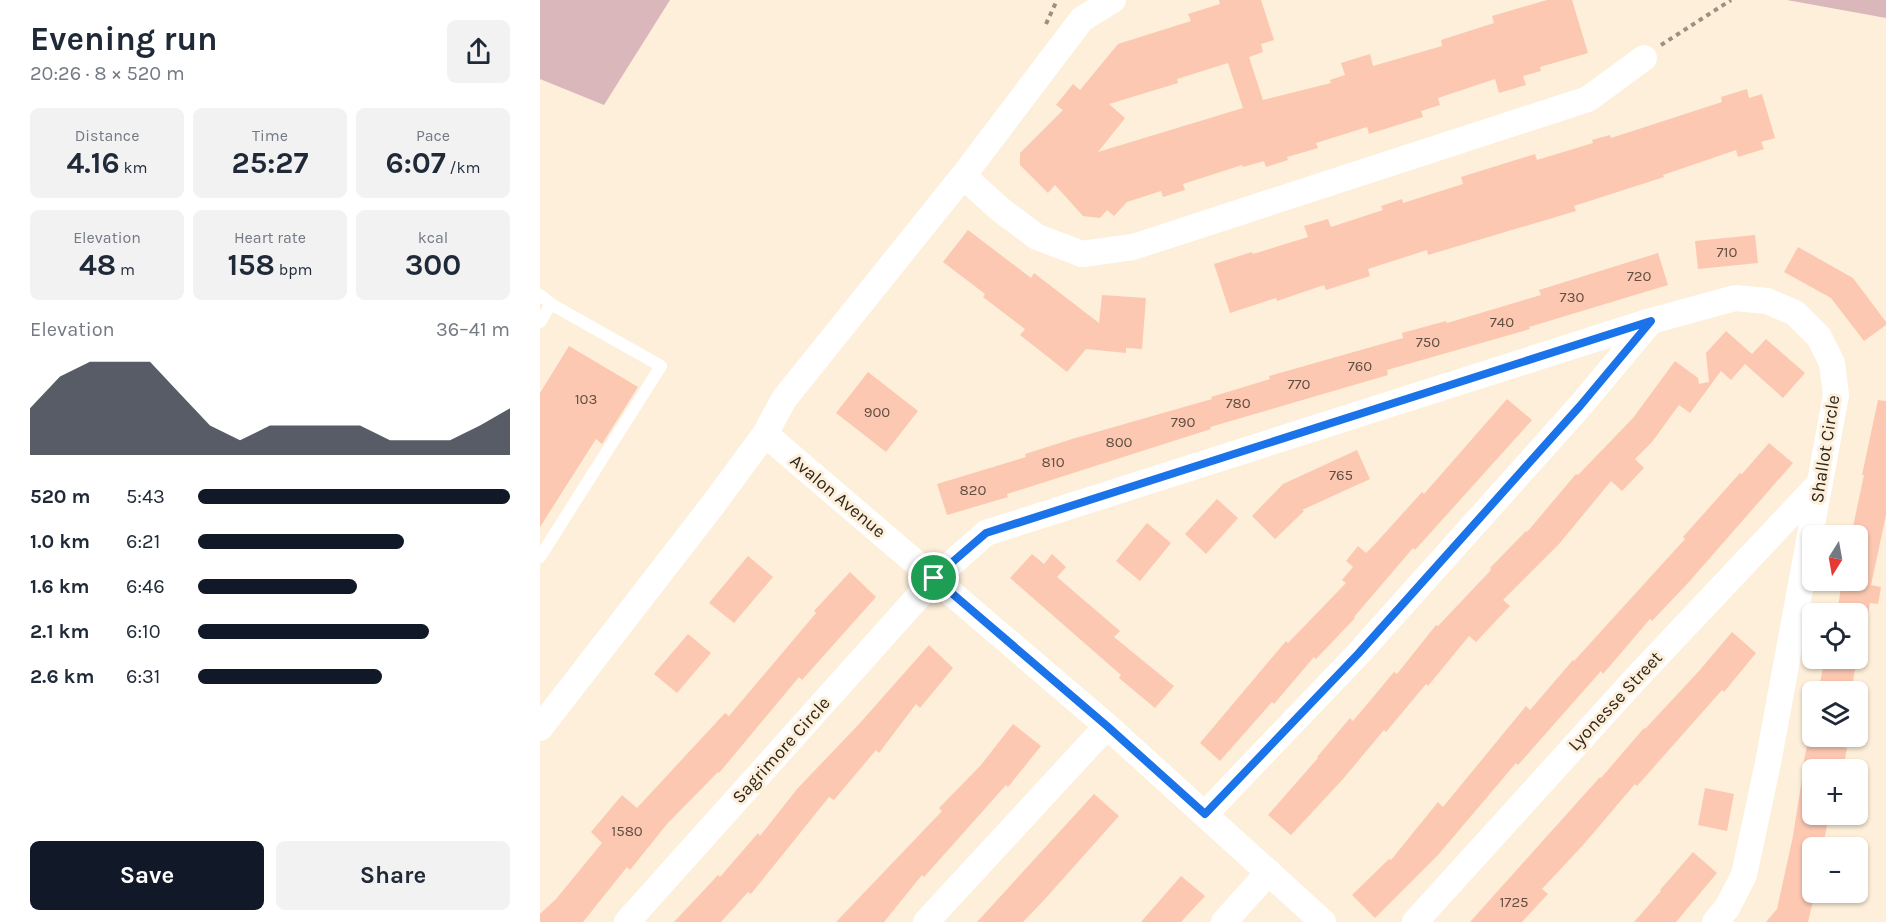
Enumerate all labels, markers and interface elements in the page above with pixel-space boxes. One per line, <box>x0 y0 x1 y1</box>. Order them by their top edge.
text: Evening run <box>30 20 218 58</box>
button: share <box>447 20 510 83</box>
text: 20:26 · 8 × 520 m <box>30 62 185 85</box>
text: Distance <box>75 126 139 145</box>
text: Time <box>252 126 288 145</box>
text: Pace <box>416 126 450 145</box>
text: 4.16 <box>66 145 120 181</box>
text: 25:27 <box>232 145 308 181</box>
text: 6:07 <box>386 145 446 181</box>
text: km <box>120 158 148 177</box>
text: /km <box>446 158 480 177</box>
text: Elevation <box>73 228 141 247</box>
text: Heart rate <box>234 228 306 247</box>
text: kcal <box>418 228 448 247</box>
house number: 710 <box>1717 243 1738 261</box>
text: 48 <box>79 247 116 283</box>
text: 158 <box>227 247 275 283</box>
text: 300 <box>405 247 461 283</box>
text: m <box>116 260 135 279</box>
text: bpm <box>275 260 313 279</box>
house number: 720 <box>1627 267 1651 285</box>
house number: 730 <box>1560 288 1584 306</box>
house number: 740 <box>1490 313 1514 331</box>
text: Elevation <box>30 318 115 341</box>
text: 36–41 m <box>436 318 510 341</box>
house number: 750 <box>1416 333 1440 351</box>
house number: 760 <box>1348 357 1372 375</box>
house number: 770 <box>1288 375 1311 393</box>
house number: 103 <box>575 390 597 408</box>
street label: Shallot Circle <box>1806 393 1844 505</box>
house number: 780 <box>1225 394 1251 412</box>
house number: 900 <box>864 403 890 421</box>
house number: 790 <box>1171 413 1195 431</box>
house number: 800 <box>1105 433 1133 451</box>
street label: Avalon Avenue <box>786 450 890 542</box>
house number: 810 <box>1041 453 1065 471</box>
house number: 765 <box>1329 466 1353 484</box>
house number: 820 <box>960 481 987 499</box>
text: 520 m <box>30 485 90 508</box>
text: 5:43 <box>126 485 165 508</box>
north arrow <box>1802 525 1868 591</box>
map controls <box>1802 525 1868 903</box>
text: 1.0 km <box>30 530 90 553</box>
text: 6:21 <box>126 530 160 553</box>
pin <box>908 552 959 603</box>
icon: arrive <box>917 561 950 594</box>
text: 1.6 km <box>30 575 89 598</box>
text: 6:46 <box>126 575 165 598</box>
button: locate <box>1802 603 1868 669</box>
text: 2.1 km <box>30 620 89 643</box>
text: 6:10 <box>126 620 161 643</box>
street label: Lyonesse Street <box>1563 646 1667 755</box>
text: 2.6 km <box>30 665 94 688</box>
text: 6:31 <box>126 665 160 688</box>
button: layers <box>1802 681 1868 747</box>
street label: Sagrimore Circle <box>727 692 835 808</box>
button: + <box>1802 759 1868 825</box>
house number: 1580 <box>611 822 643 840</box>
button: − <box>1802 837 1868 903</box>
button: Save <box>30 841 264 910</box>
button: Share <box>276 841 510 910</box>
house number: 1725 <box>1499 893 1529 911</box>

